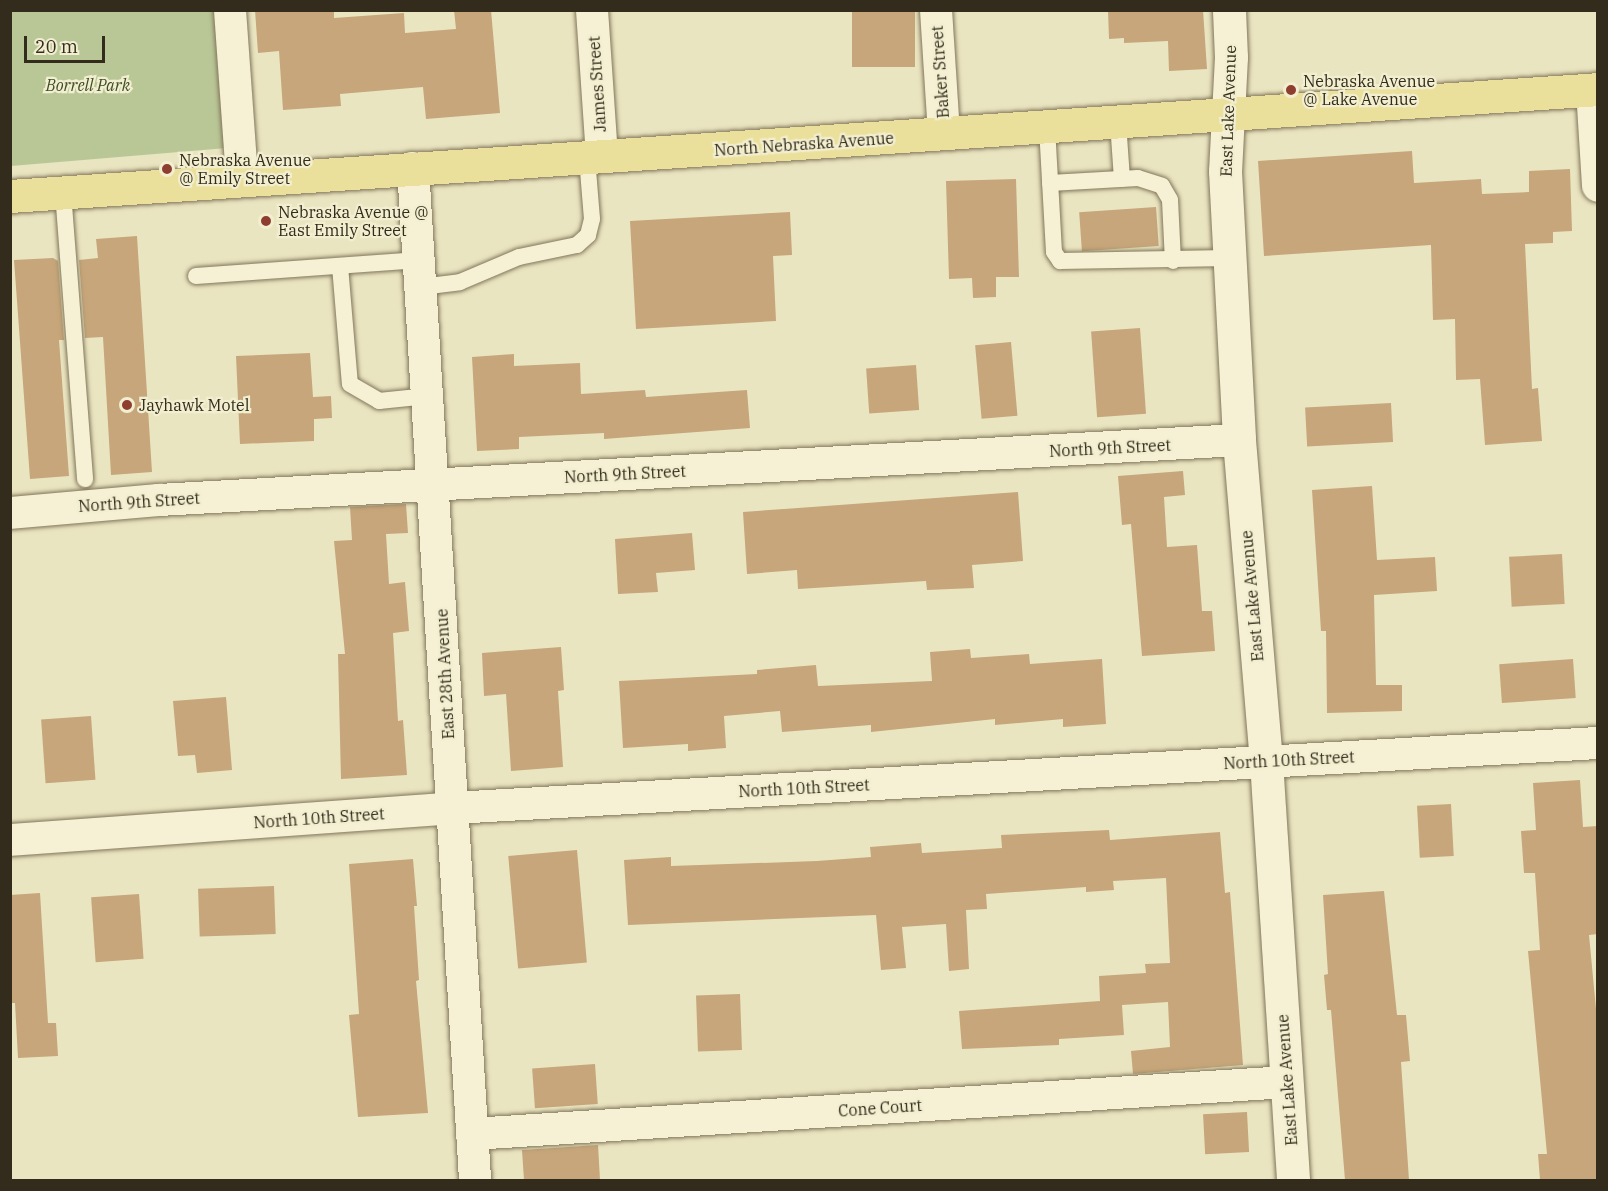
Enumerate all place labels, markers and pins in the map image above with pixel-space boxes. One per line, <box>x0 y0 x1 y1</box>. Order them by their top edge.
place label: Nebraska Avenue @ Lake Avenue <box>1303 71 1435 109</box>
marker: Nebraska Avenue @ Lake Avenue <box>1284 83 1298 97</box>
place label: Nebraska Avenue @ Emily Street <box>179 150 311 188</box>
marker: Nebraska Avenue @ Emily Street <box>160 162 174 176</box>
place label: Nebraska Avenue @ East Emily Street <box>278 202 429 240</box>
marker: Nebraska Avenue @ East Emily Street <box>259 214 273 228</box>
place label: Jayhawk Motel <box>139 395 249 415</box>
marker: Jayhawk Motel <box>120 398 134 412</box>

